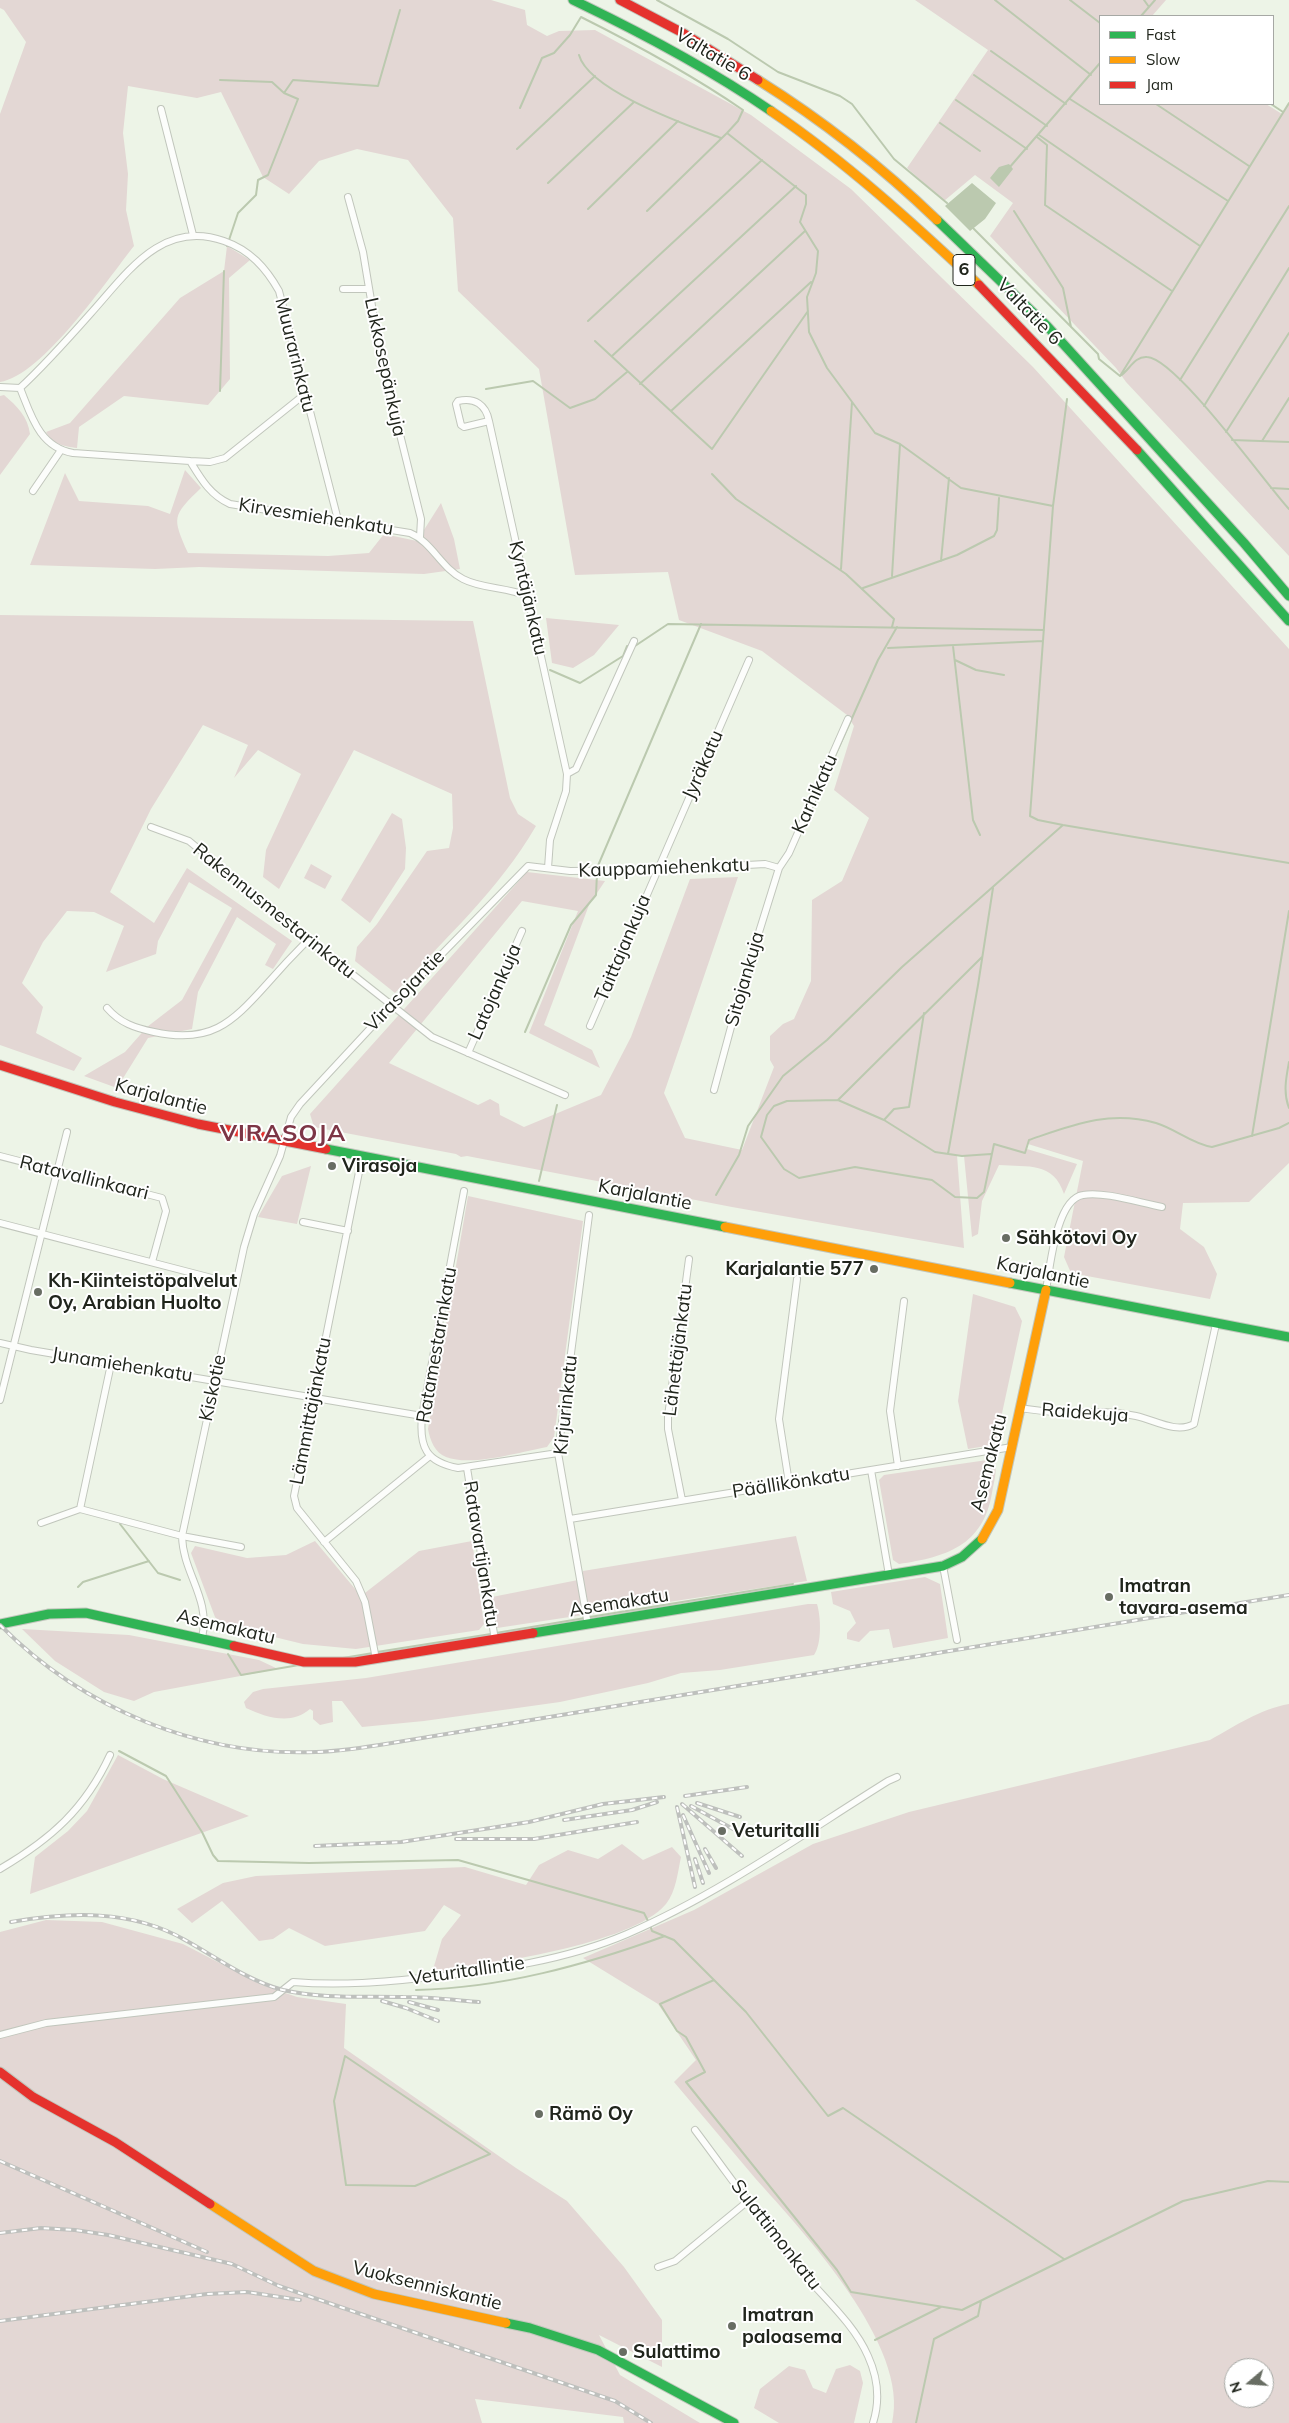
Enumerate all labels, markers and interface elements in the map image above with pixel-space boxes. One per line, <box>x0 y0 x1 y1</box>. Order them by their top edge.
legend <box>1099 15 1274 105</box>
street label: Valtatie 6 <box>671 24 755 86</box>
text: Fast <box>1146 25 1176 44</box>
text: Slow <box>1146 50 1180 69</box>
text: Jam <box>1146 75 1173 94</box>
road number: 6 <box>953 254 975 286</box>
street label: Valtatie 6 <box>992 274 1066 350</box>
street label: Muurarinkatu <box>270 295 320 415</box>
street label: Lukkosepänkuja <box>359 295 411 439</box>
street label: Kirvesmiehenkatu <box>237 493 395 541</box>
street label: Kyntäjänkatu <box>504 539 552 657</box>
street label: Jyräkatu <box>678 727 728 803</box>
street label: Karhikatu <box>787 751 843 837</box>
street label: Rakennusmestarinkatu <box>188 838 360 984</box>
street label: Kauppamiehenkatu <box>578 854 750 882</box>
street label: Taittajankuja <box>590 891 656 1005</box>
street label: Sitojankuja <box>721 929 769 1029</box>
street label: Latojankuja <box>464 940 526 1044</box>
street label: Virasojantie <box>360 945 450 1037</box>
street label: Karjalantie <box>112 1074 210 1120</box>
district label: VIRASOJA <box>219 1120 347 1148</box>
street label: Ratavallinkaari <box>17 1151 151 1205</box>
place label: Virasoja <box>342 1155 417 1177</box>
marker: Virasoja <box>326 1160 338 1172</box>
street label: Karjalantie <box>596 1175 694 1215</box>
place label: Sähkötovi Oy <box>1016 1227 1137 1249</box>
marker: Sähkötovi Oy <box>1000 1232 1012 1244</box>
street label: Karjalantie <box>994 1252 1092 1294</box>
place label: Karjalantie 577 <box>725 1258 864 1280</box>
marker: Karjalantie 577 <box>868 1263 880 1275</box>
street label: Ratamestarinkatu <box>412 1265 462 1425</box>
place label: Kh-Kiinteistöpalvelut Oy, Arabian Huolto <box>48 1270 237 1314</box>
street label: Lähettäjänkatu <box>659 1282 697 1418</box>
marker: Kh-Kiinteistöpalvelut Oy, Arabian Huolto <box>32 1286 44 1298</box>
street label: Lämmittäjänkatu <box>286 1335 336 1487</box>
street label: Junamiehenkatu <box>50 1343 194 1387</box>
street label: Kiskotie <box>195 1352 231 1424</box>
street label: Kirjurinkatu <box>549 1354 583 1456</box>
street label: Raidekuja <box>1041 1399 1129 1427</box>
street label: Asemakatu <box>966 1412 1012 1514</box>
street label: Päällikönkatu <box>730 1462 852 1504</box>
street label: Ratavartijankatu <box>458 1479 504 1629</box>
place label: Imatran tavara-asema <box>1119 1575 1248 1619</box>
street label: Asemakatu <box>568 1584 670 1622</box>
marker: Imatran tavara-asema <box>1103 1591 1115 1603</box>
street label: Asemakatu <box>175 1605 277 1649</box>
place label: Veturitalli <box>732 1820 820 1842</box>
marker: Veturitalli <box>716 1825 728 1837</box>
street label: Veturitallintie <box>408 1952 526 1990</box>
place label: Rämö Oy <box>549 2103 633 2125</box>
marker: Rämö Oy <box>533 2108 545 2120</box>
street label: Sulattimonkatu <box>726 2175 826 2295</box>
street label: Vuoksenniskantie <box>350 2256 504 2316</box>
place label: Imatran paloasema <box>742 2304 842 2348</box>
marker: Imatran paloasema <box>726 2320 738 2332</box>
place label: Sulattimo <box>633 2341 720 2363</box>
marker: Sulattimo <box>617 2346 629 2358</box>
north arrow <box>1224 2358 1274 2408</box>
text: N <box>1225 2380 1246 2395</box>

